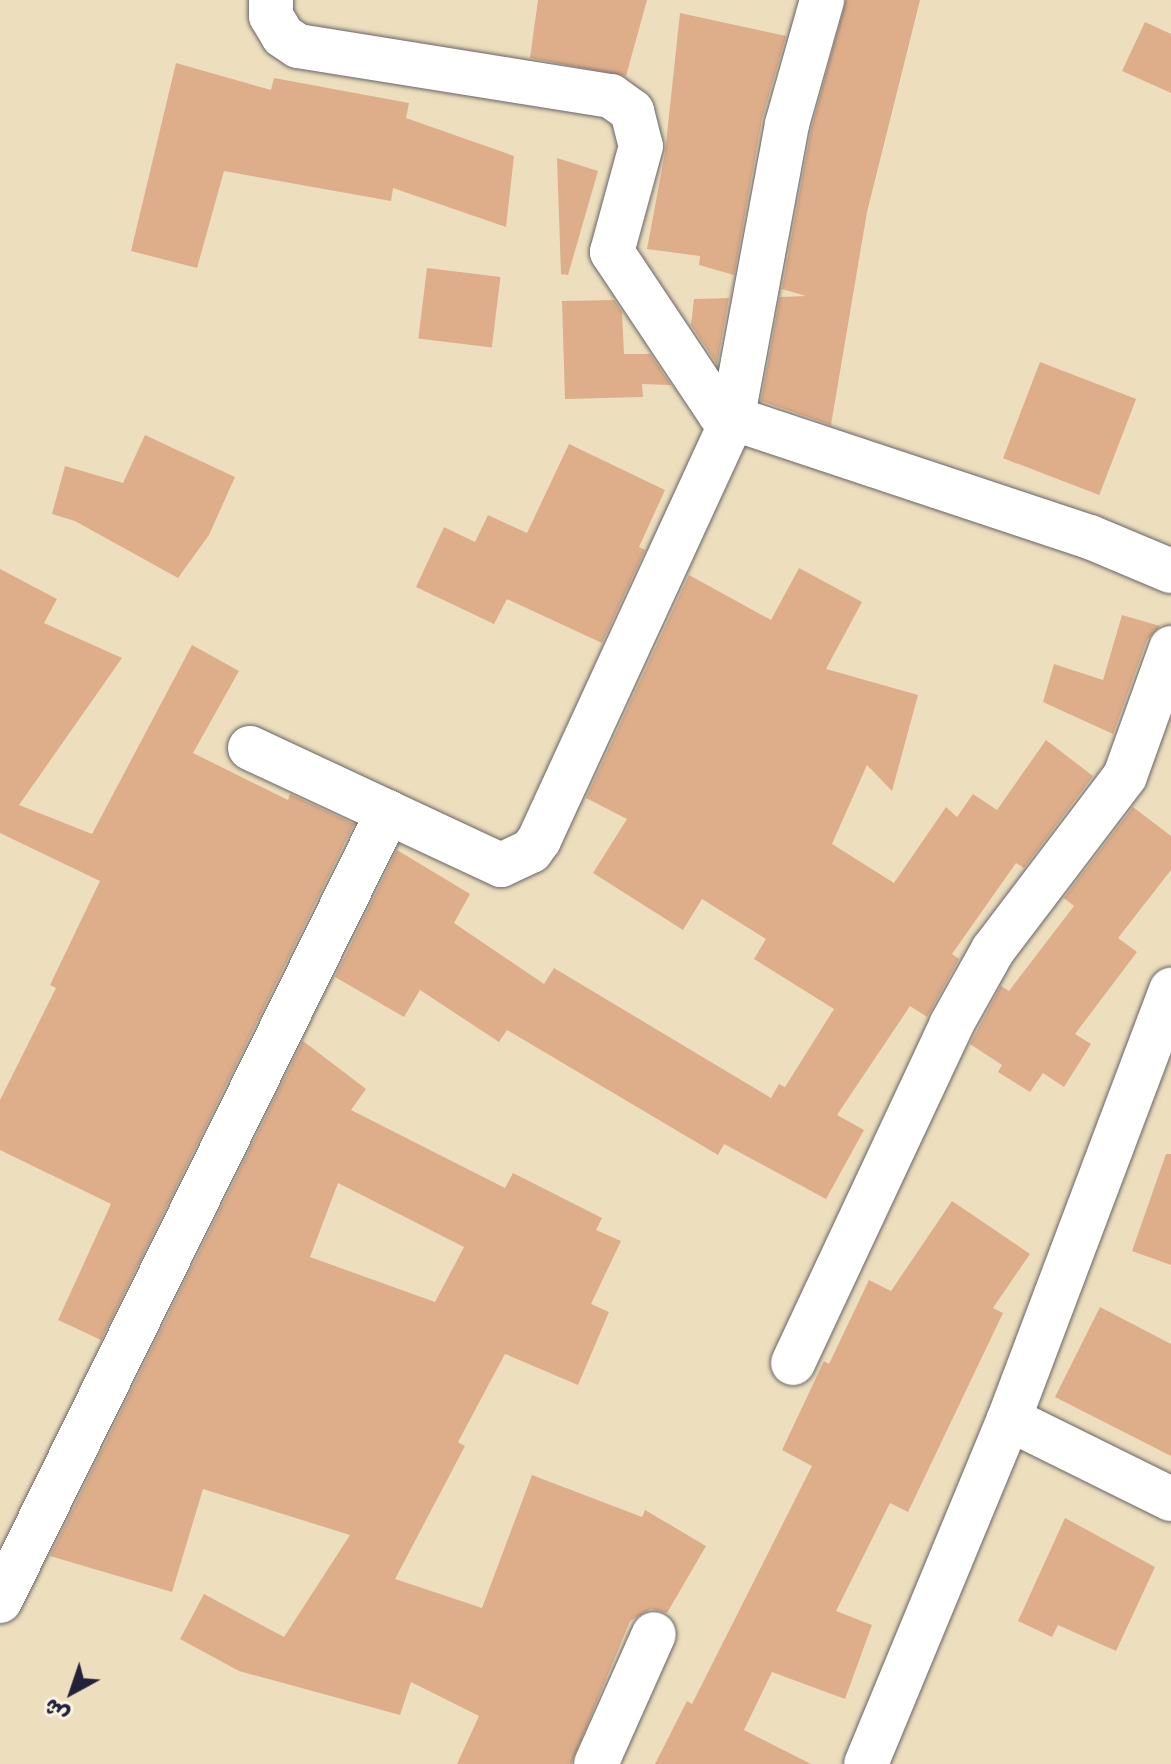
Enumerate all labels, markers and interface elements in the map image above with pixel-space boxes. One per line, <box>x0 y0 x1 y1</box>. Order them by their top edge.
north arrow <box>32 1652 112 1732</box>
text: ش <box>38 1692 75 1729</box>

